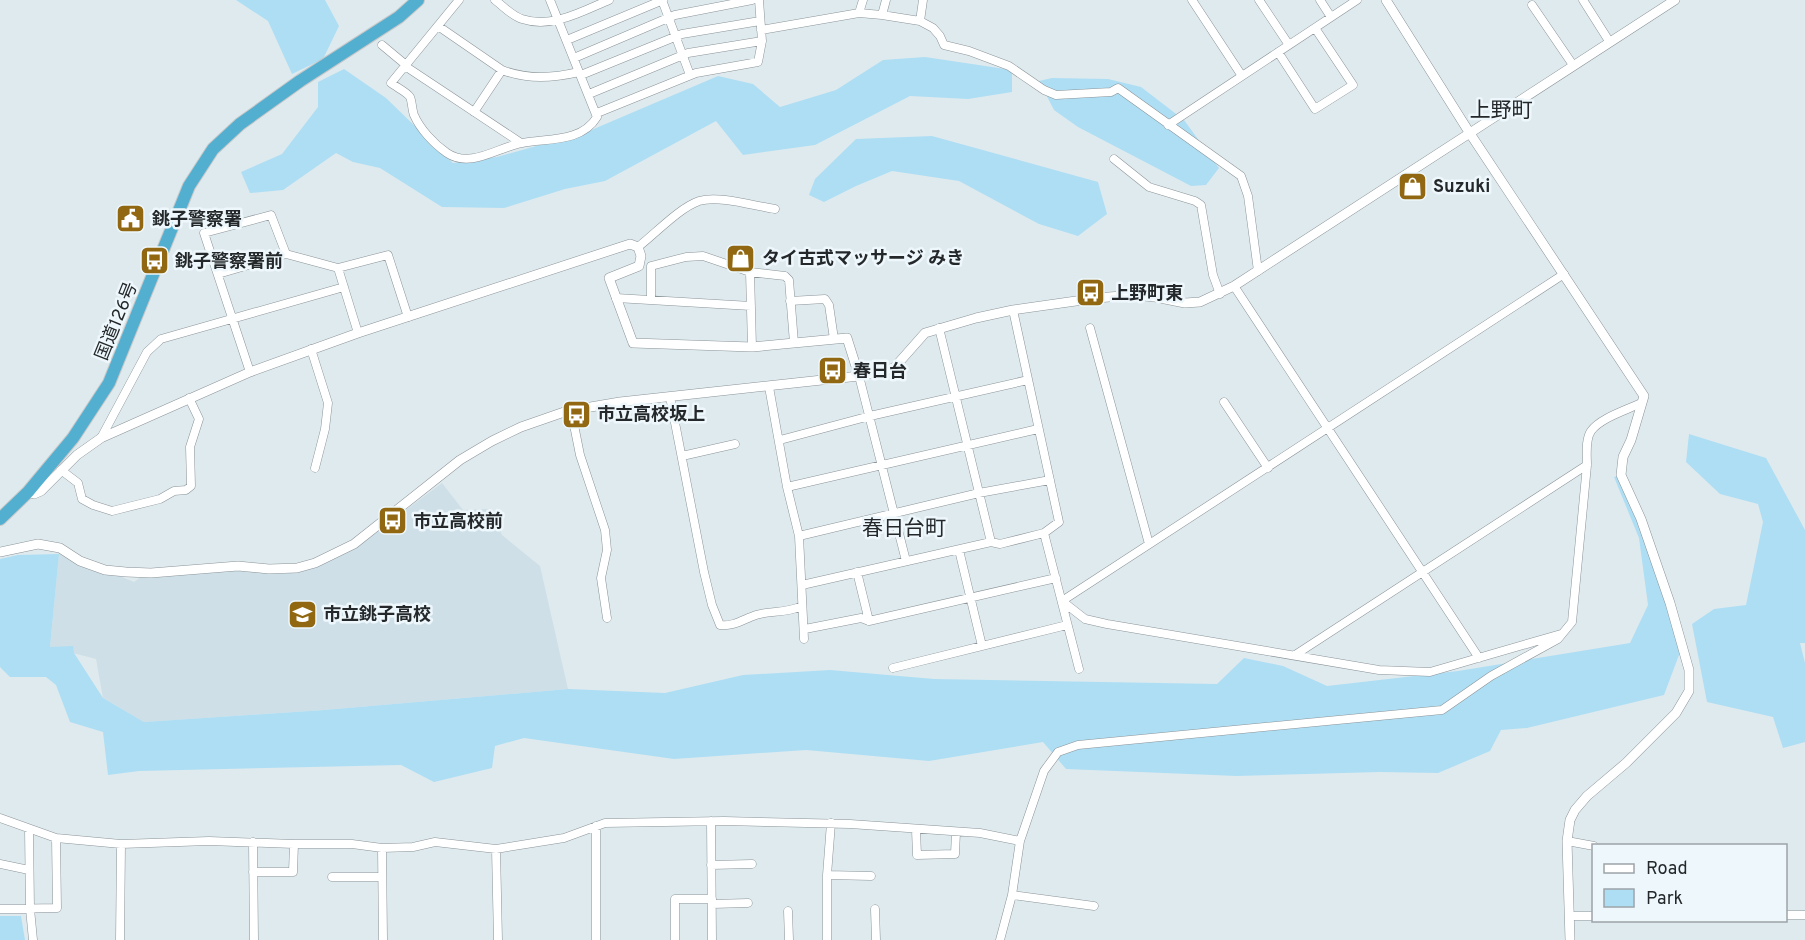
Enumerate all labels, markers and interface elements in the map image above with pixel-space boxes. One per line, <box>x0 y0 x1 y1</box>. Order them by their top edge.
district label: 上野町 <box>1470 98 1533 125</box>
shop icon: Suzuki <box>1396 170 1428 202</box>
place label: Suzuki <box>1433 176 1490 199</box>
public building icon: 銚子警察署 <box>115 203 147 235</box>
place label: 銚子警察署 <box>151 209 242 232</box>
shop icon: タイ古式マッサージ みき <box>725 242 757 274</box>
bus stop icon: 銚子警察署前 <box>138 245 170 277</box>
place label: タイ古式マッサージ みき <box>762 248 964 271</box>
place label: 銚子警察署前 <box>174 251 283 274</box>
bus stop icon: 上野町東 <box>1074 277 1106 309</box>
street label: 国道126号 <box>91 279 144 364</box>
place label: 上野町東 <box>1111 283 1183 306</box>
bus stop icon: 春日台 <box>816 355 848 387</box>
place label: 春日台 <box>853 361 907 384</box>
bus stop icon: 市立高校坂上 <box>560 398 592 430</box>
place label: 市立高校坂上 <box>597 404 705 427</box>
bus stop icon: 市立高校前 <box>376 505 408 537</box>
place label: 市立高校前 <box>413 511 503 534</box>
district label: 春日台町 <box>862 516 946 543</box>
school or university icon: 市立銚子高校 <box>286 598 318 630</box>
place label: 市立銚子高校 <box>323 604 431 627</box>
legend <box>1592 844 1787 922</box>
text: Road <box>1646 858 1688 881</box>
text: Park <box>1646 888 1683 911</box>

